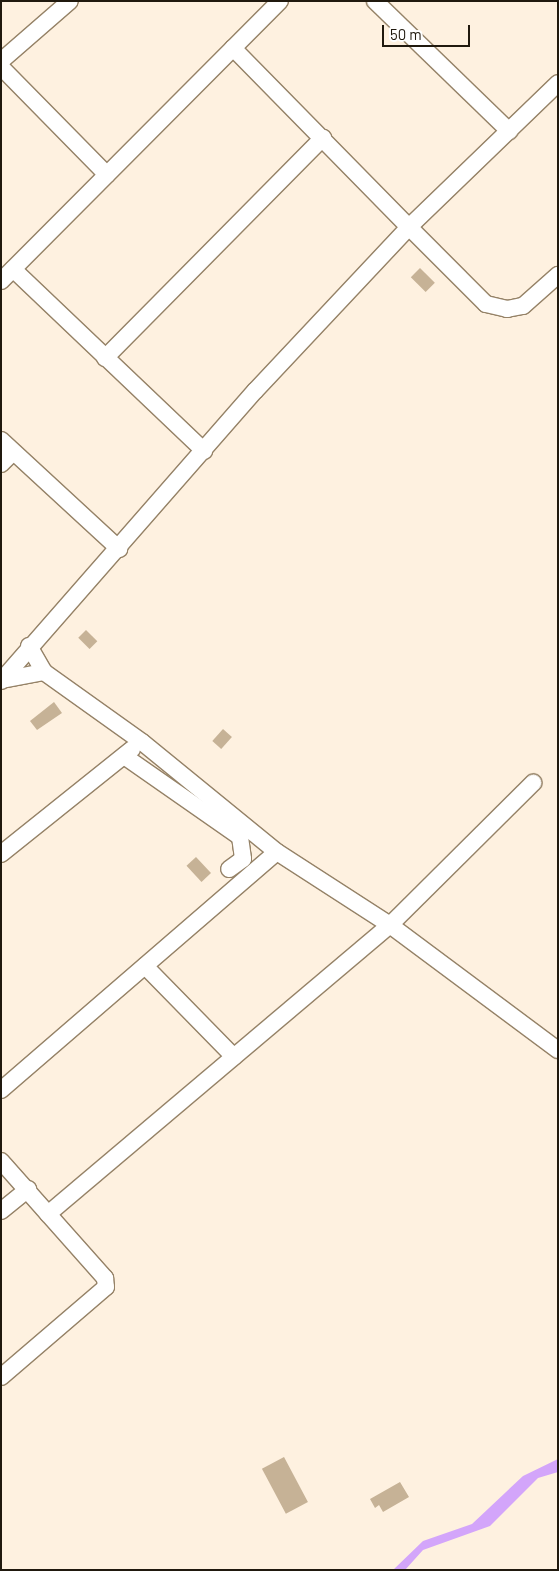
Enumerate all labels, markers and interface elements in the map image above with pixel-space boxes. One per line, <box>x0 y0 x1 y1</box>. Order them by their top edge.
scale bar <box>384 15 472 47</box>
text: 50 m <box>390 25 422 43</box>

